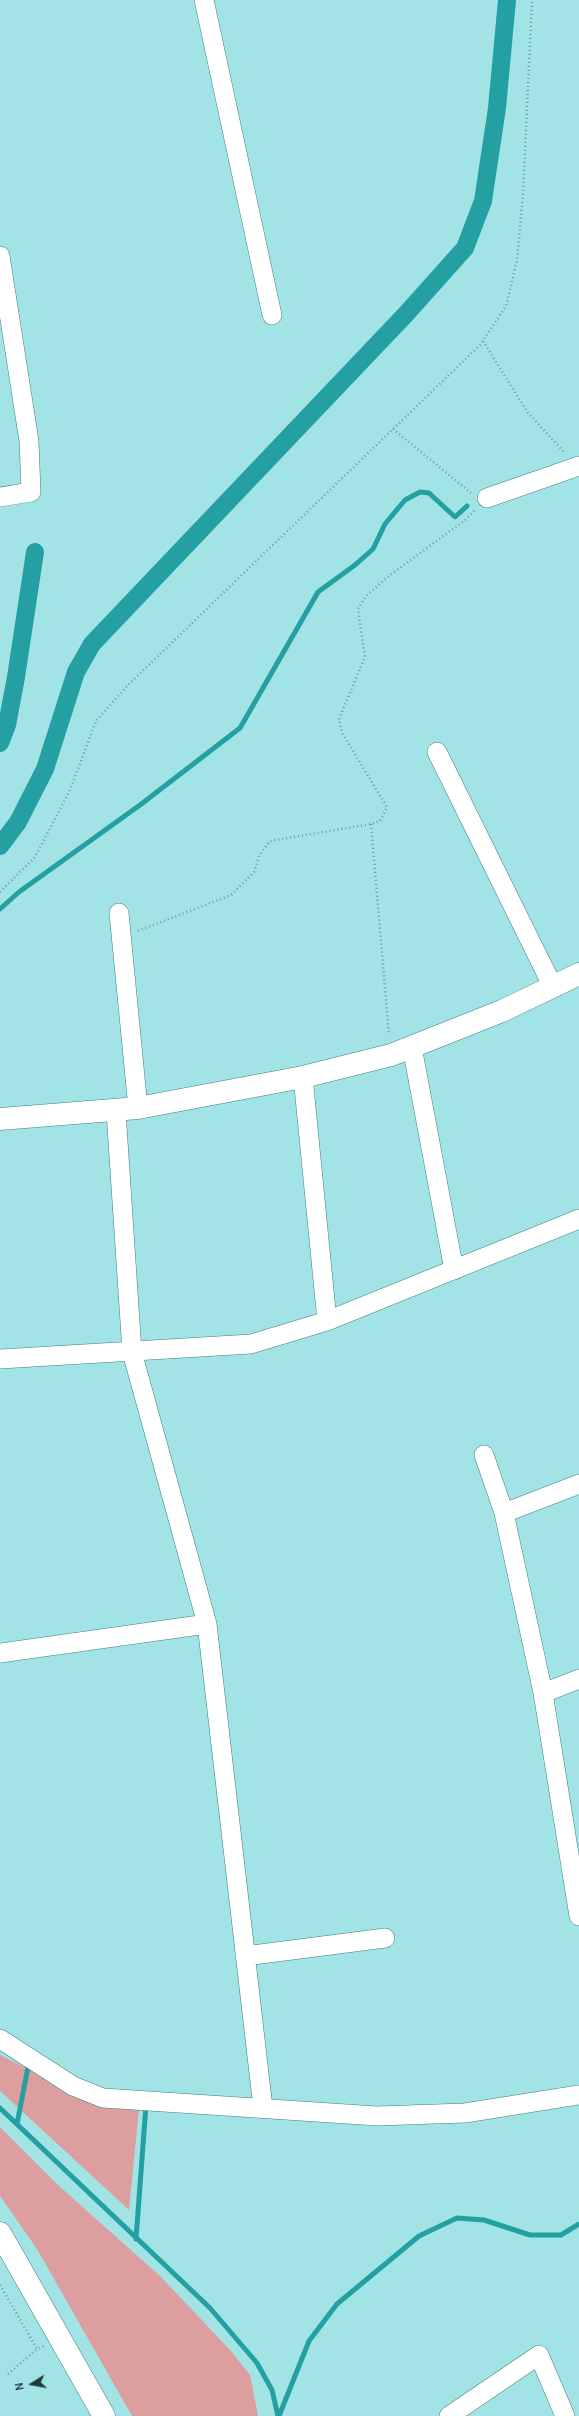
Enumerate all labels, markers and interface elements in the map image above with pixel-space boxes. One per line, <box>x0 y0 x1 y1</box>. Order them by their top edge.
north arrow <box>12 2364 52 2404</box>
text: N <box>13 2381 27 2392</box>

